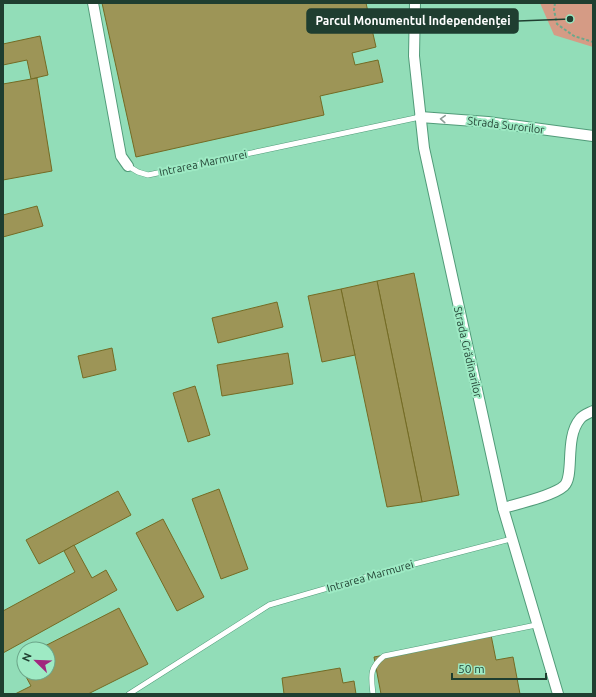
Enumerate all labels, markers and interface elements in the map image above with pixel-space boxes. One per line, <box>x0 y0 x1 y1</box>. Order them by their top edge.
callout: Parcul Monumentul Independenței <box>307 9 518 33</box>
text: Parcul Monumentul Independenței <box>315 14 511 28</box>
one-way arrow <box>440 114 446 123</box>
street label: Strada Surorilor <box>467 114 546 136</box>
street label: Intrarea Marmurei <box>158 148 248 178</box>
street label: Strada Grădinarilor <box>452 305 484 399</box>
street label: Intrarea Marmurei <box>325 558 415 594</box>
north arrow <box>16 641 56 681</box>
text: N <box>20 651 34 663</box>
scale bar <box>452 655 546 681</box>
text: 50 m <box>458 662 485 675</box>

